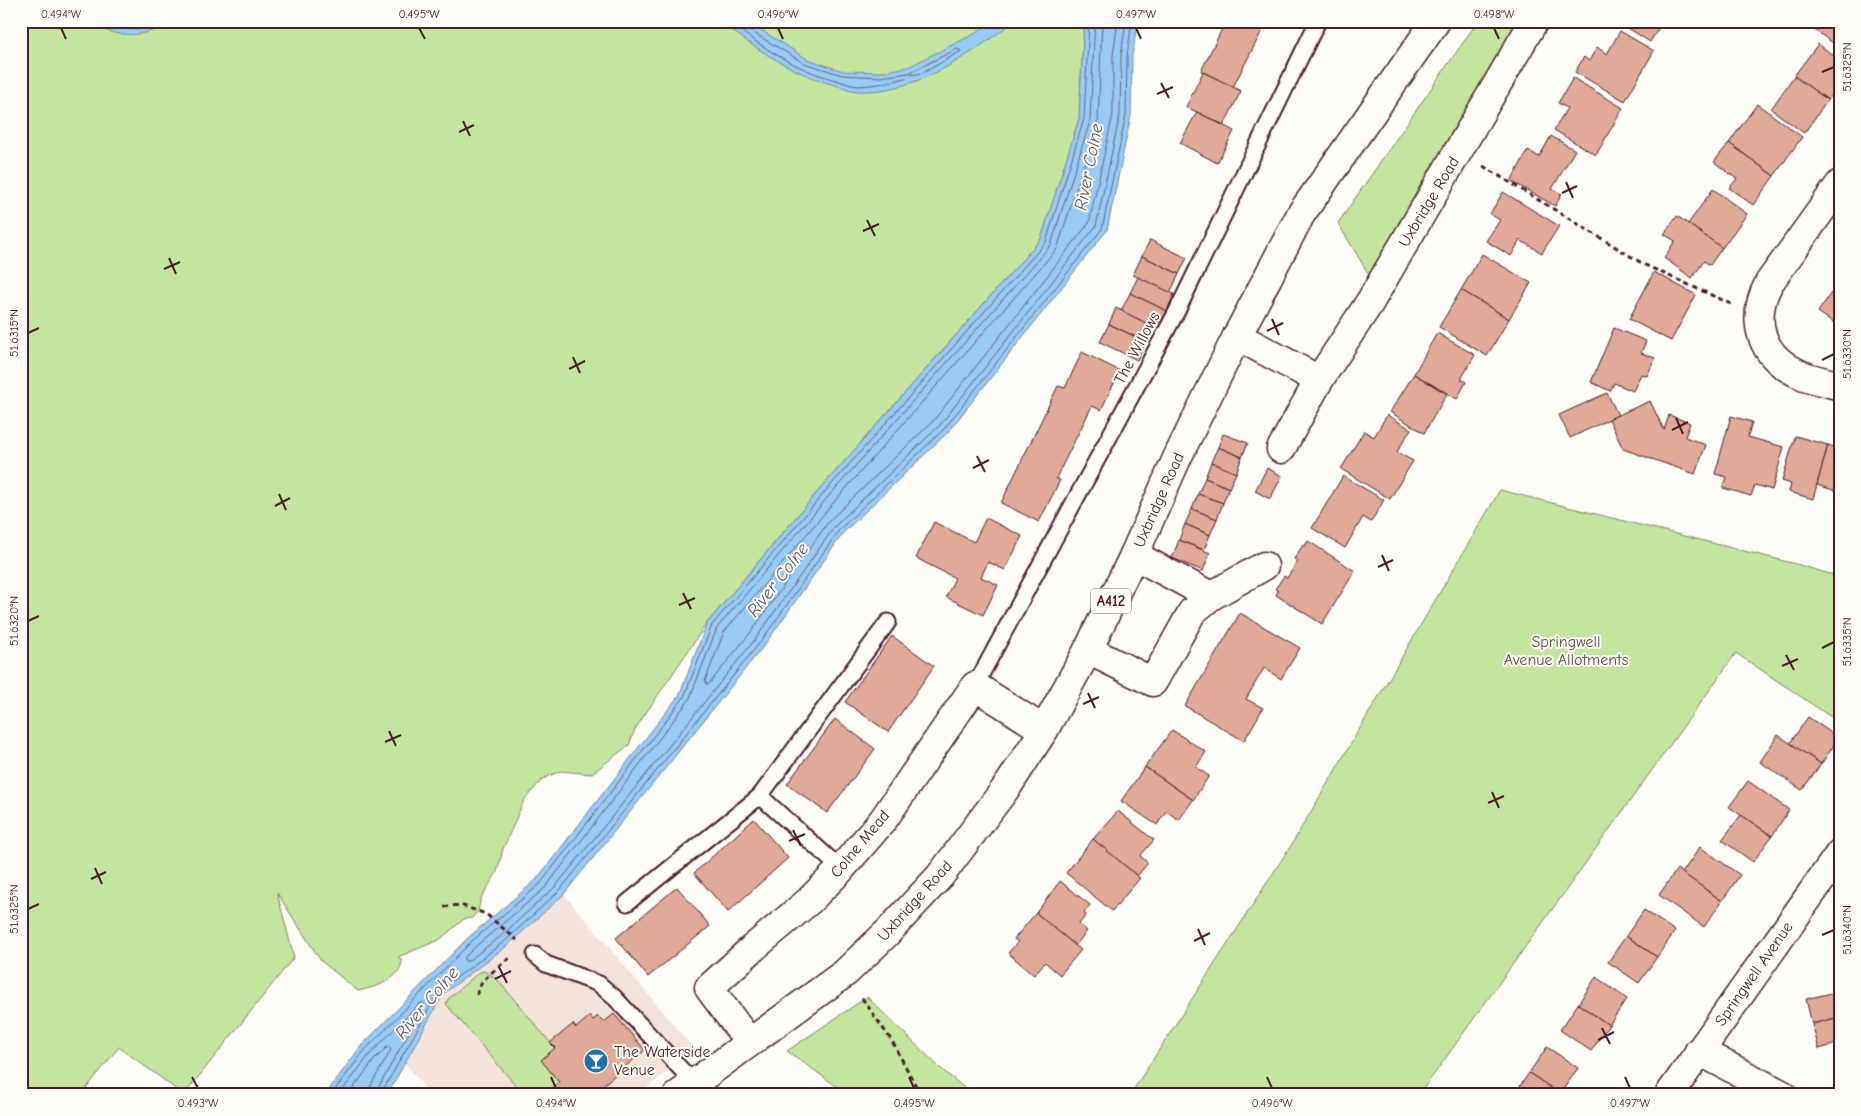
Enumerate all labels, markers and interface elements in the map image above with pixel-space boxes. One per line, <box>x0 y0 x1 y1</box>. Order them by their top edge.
text: 0.494°W <box>41 7 82 21</box>
text: 0.495°W <box>398 7 440 21</box>
text: 0.496°W <box>757 7 799 21</box>
text: 0.497°W <box>1116 7 1157 21</box>
text: 0.498°W <box>1474 7 1515 21</box>
text: 51.6325°N <box>1840 42 1854 92</box>
water label: River Colne <box>1070 122 1108 212</box>
street label: Uxbridge Road <box>1395 154 1463 250</box>
street label: The Willows <box>1110 308 1164 387</box>
text: 51.6315°N <box>7 309 21 357</box>
text: 51.6330°N <box>1840 329 1854 379</box>
street label: Uxbridge Road <box>1130 450 1188 550</box>
water label: River Colne <box>743 539 813 621</box>
road number: A412 <box>1091 588 1131 614</box>
text: 51.6320°N <box>7 596 21 646</box>
text: 51.6335°N <box>1840 617 1854 667</box>
park label: Springwell Avenue Allotments <box>1504 633 1629 669</box>
street label: Colne Mead <box>827 807 893 881</box>
street label: Uxbridge Road <box>874 857 956 945</box>
text: 51.6325°N <box>7 884 21 934</box>
text: 51.6340°N <box>1840 905 1854 955</box>
street label: Springwell Avenue <box>1711 918 1797 1030</box>
water label: River Colne <box>391 963 463 1043</box>
place label: The Waterside Venue <box>614 1043 711 1079</box>
bar icon: The Waterside Venue <box>583 1048 609 1074</box>
text: 0.493°W <box>178 1096 219 1110</box>
text: 0.494°W <box>536 1096 577 1110</box>
text: 0.495°W <box>893 1096 935 1110</box>
text: 0.496°W <box>1251 1096 1293 1110</box>
text: 0.497°W <box>1610 1096 1651 1110</box>

